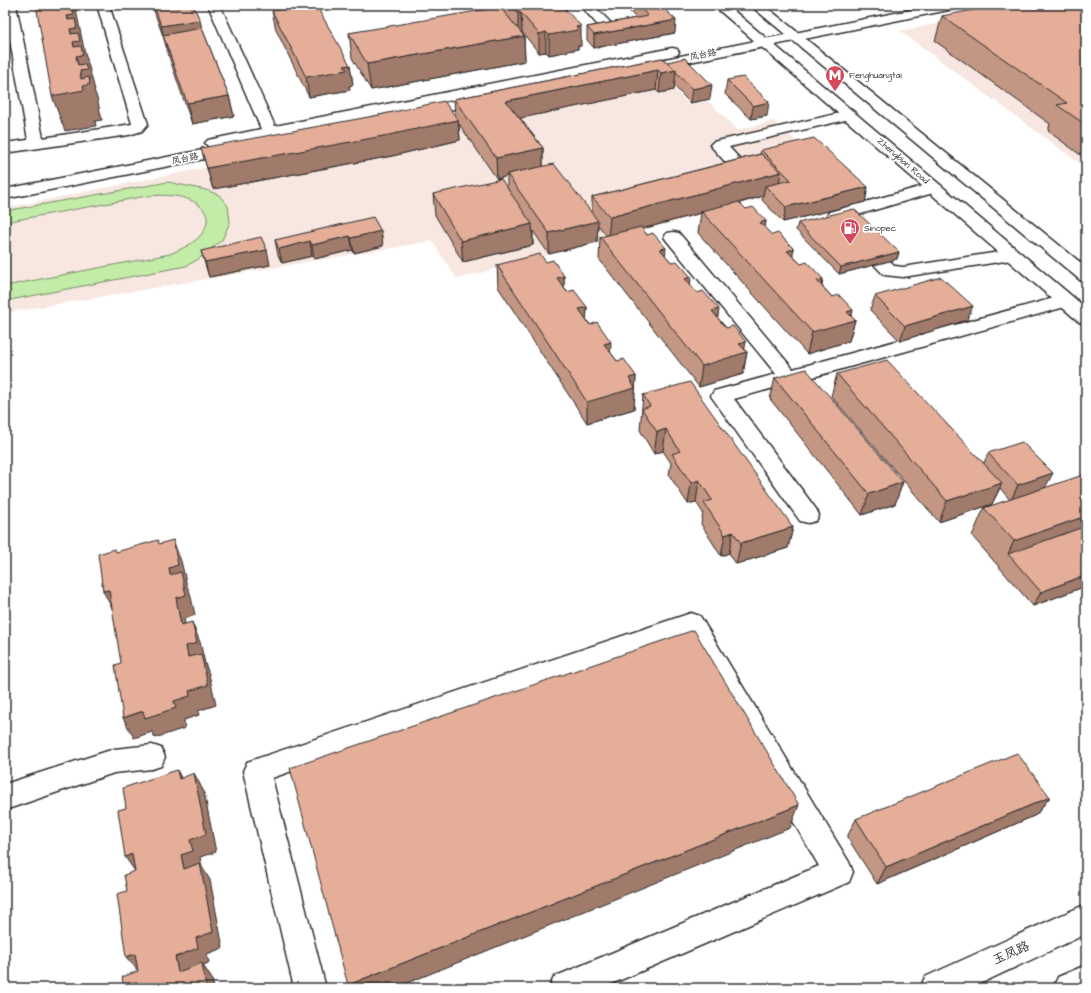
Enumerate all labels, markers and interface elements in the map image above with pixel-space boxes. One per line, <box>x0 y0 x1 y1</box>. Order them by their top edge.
street label: 凤台路 <box>689 46 717 64</box>
metro station icon: Fenghuangtai <box>824 64 846 92</box>
place label: Fenghuangtai <box>849 69 902 82</box>
street label: Zhengbian Road <box>874 135 932 188</box>
street label: 凤台路 <box>171 150 199 168</box>
fuel station icon: Sinopec <box>839 217 861 245</box>
place label: Sinopec <box>864 222 897 235</box>
street label: 玉凤路 <box>990 937 1032 969</box>

